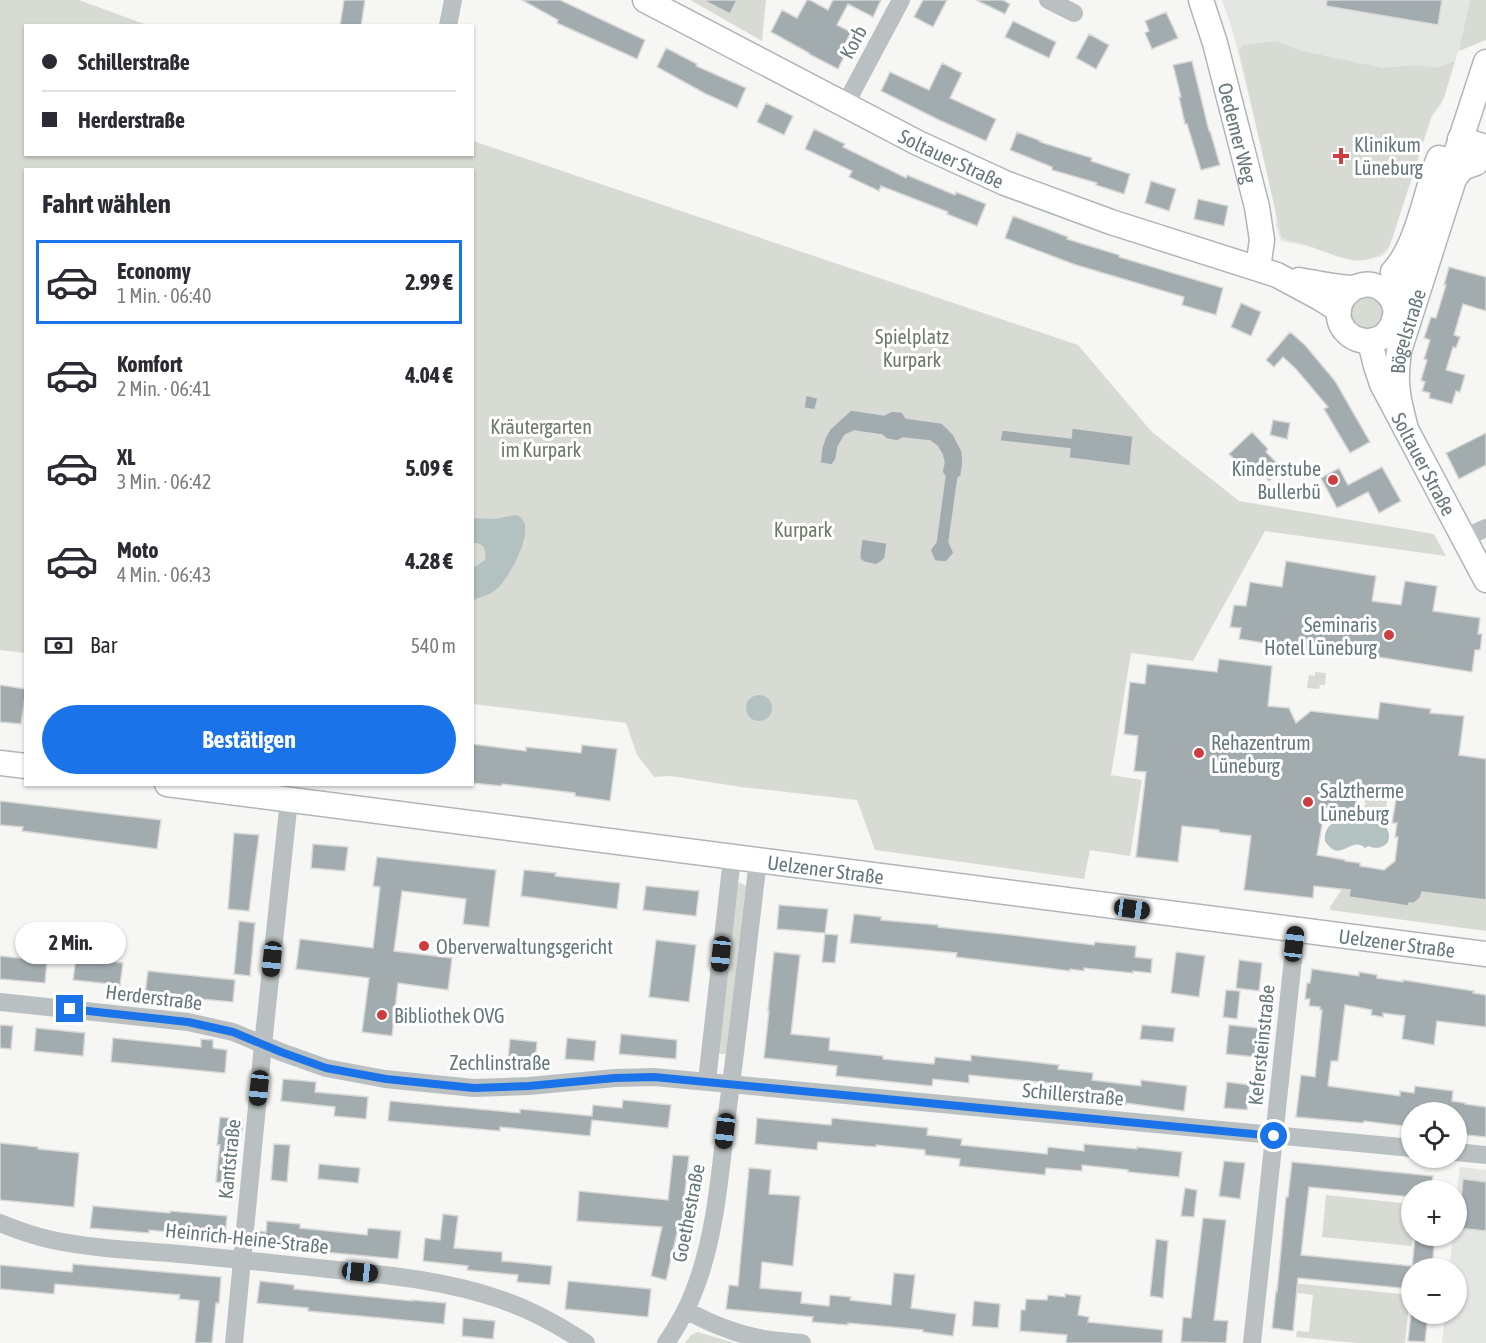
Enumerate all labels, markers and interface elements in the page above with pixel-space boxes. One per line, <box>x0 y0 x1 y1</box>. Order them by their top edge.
street label: Korb <box>835 22 871 62</box>
text: Schillerstraße <box>78 49 190 75</box>
street label: Oedemer Weg <box>1214 80 1262 186</box>
text: Herderstraße <box>78 107 185 133</box>
street label: Soltauer Straße <box>895 124 1008 192</box>
place label: Klinikum Lüneburg <box>1354 133 1424 179</box>
marker: Klinikum Lüneburg <box>1332 147 1350 165</box>
text: Fahrt wählen <box>42 188 171 219</box>
icon: car <box>45 255 99 309</box>
text: Economy <box>117 258 191 284</box>
text: 2.99 € <box>405 269 453 295</box>
text: 1 Min. · 06:40 <box>117 284 211 307</box>
street label: Bögelstraße <box>1385 286 1430 375</box>
park label: Spielplatz Kurpark <box>875 325 949 371</box>
icon: car <box>45 348 99 402</box>
text: Komfort <box>117 351 183 377</box>
text: 4.04 € <box>405 362 453 388</box>
text: 2 Min. · 06:41 <box>117 377 211 400</box>
street label: Soltauer Straße <box>1388 408 1461 519</box>
park label: Kräutergarten im Kurpark <box>490 415 592 461</box>
icon: car <box>45 441 99 495</box>
text: XL <box>117 444 135 470</box>
text: 5.09 € <box>405 455 453 481</box>
place label: Kinderstube Bullerbü <box>1231 457 1321 503</box>
text: 3 Min. · 06:42 <box>117 470 211 493</box>
marker: Kinderstube Bullerbü <box>1326 473 1340 487</box>
park label: Kurpark <box>774 518 833 541</box>
icon: car <box>45 534 99 588</box>
text: Moto <box>117 537 159 563</box>
text: 4.28 € <box>405 548 453 574</box>
text: 4 Min. · 06:43 <box>117 563 211 586</box>
place label: Seminaris Hotel Lüneburg <box>1264 613 1377 659</box>
marker: Seminaris Hotel Lüneburg <box>1382 628 1396 642</box>
icon: cash <box>42 629 75 662</box>
text: Bar <box>90 632 117 658</box>
text: 540 m <box>411 634 456 657</box>
button: Bestätigen <box>42 705 456 774</box>
place label: Rehazentrum Lüneburg <box>1211 731 1311 777</box>
marker: Rehazentrum Lüneburg <box>1192 746 1206 760</box>
place label: Salztherme Lüneburg <box>1320 779 1404 825</box>
marker: Salztherme Lüneburg <box>1301 795 1315 809</box>
street label: Uelzener Straße <box>766 850 885 888</box>
car <box>1113 898 1151 920</box>
callout: 2 Min. <box>14 922 125 964</box>
street label: Uelzener Straße <box>1337 924 1456 961</box>
car <box>1283 925 1305 963</box>
text: 2 Min. <box>49 931 92 954</box>
place label: Oberverwaltungsgericht <box>436 935 613 958</box>
car <box>710 935 732 973</box>
marker: Oberverwaltungsgericht <box>417 939 431 953</box>
car <box>261 940 283 978</box>
street label: Herderstraße <box>104 980 204 1014</box>
street label: Kefersteinstraße <box>1243 984 1279 1106</box>
route end <box>56 995 83 1022</box>
place label: Bibliothek OVG <box>394 1004 505 1027</box>
marker: Bibliothek OVG <box>375 1008 389 1022</box>
street label: Zechlinstraße <box>450 1051 550 1074</box>
car <box>248 1069 270 1107</box>
street label: Schillerstraße <box>1021 1078 1125 1110</box>
map controls <box>1401 1102 1467 1324</box>
button: locate <box>1401 1102 1467 1168</box>
car <box>714 1112 736 1150</box>
street label: Kantstraße <box>213 1118 245 1200</box>
route start <box>1260 1122 1287 1149</box>
street label: Goethestraße <box>667 1162 709 1264</box>
button: + <box>1401 1180 1467 1246</box>
street label: Heinrich-Heine-Straße <box>164 1218 330 1258</box>
button: − <box>1401 1258 1467 1324</box>
car <box>341 1261 379 1283</box>

